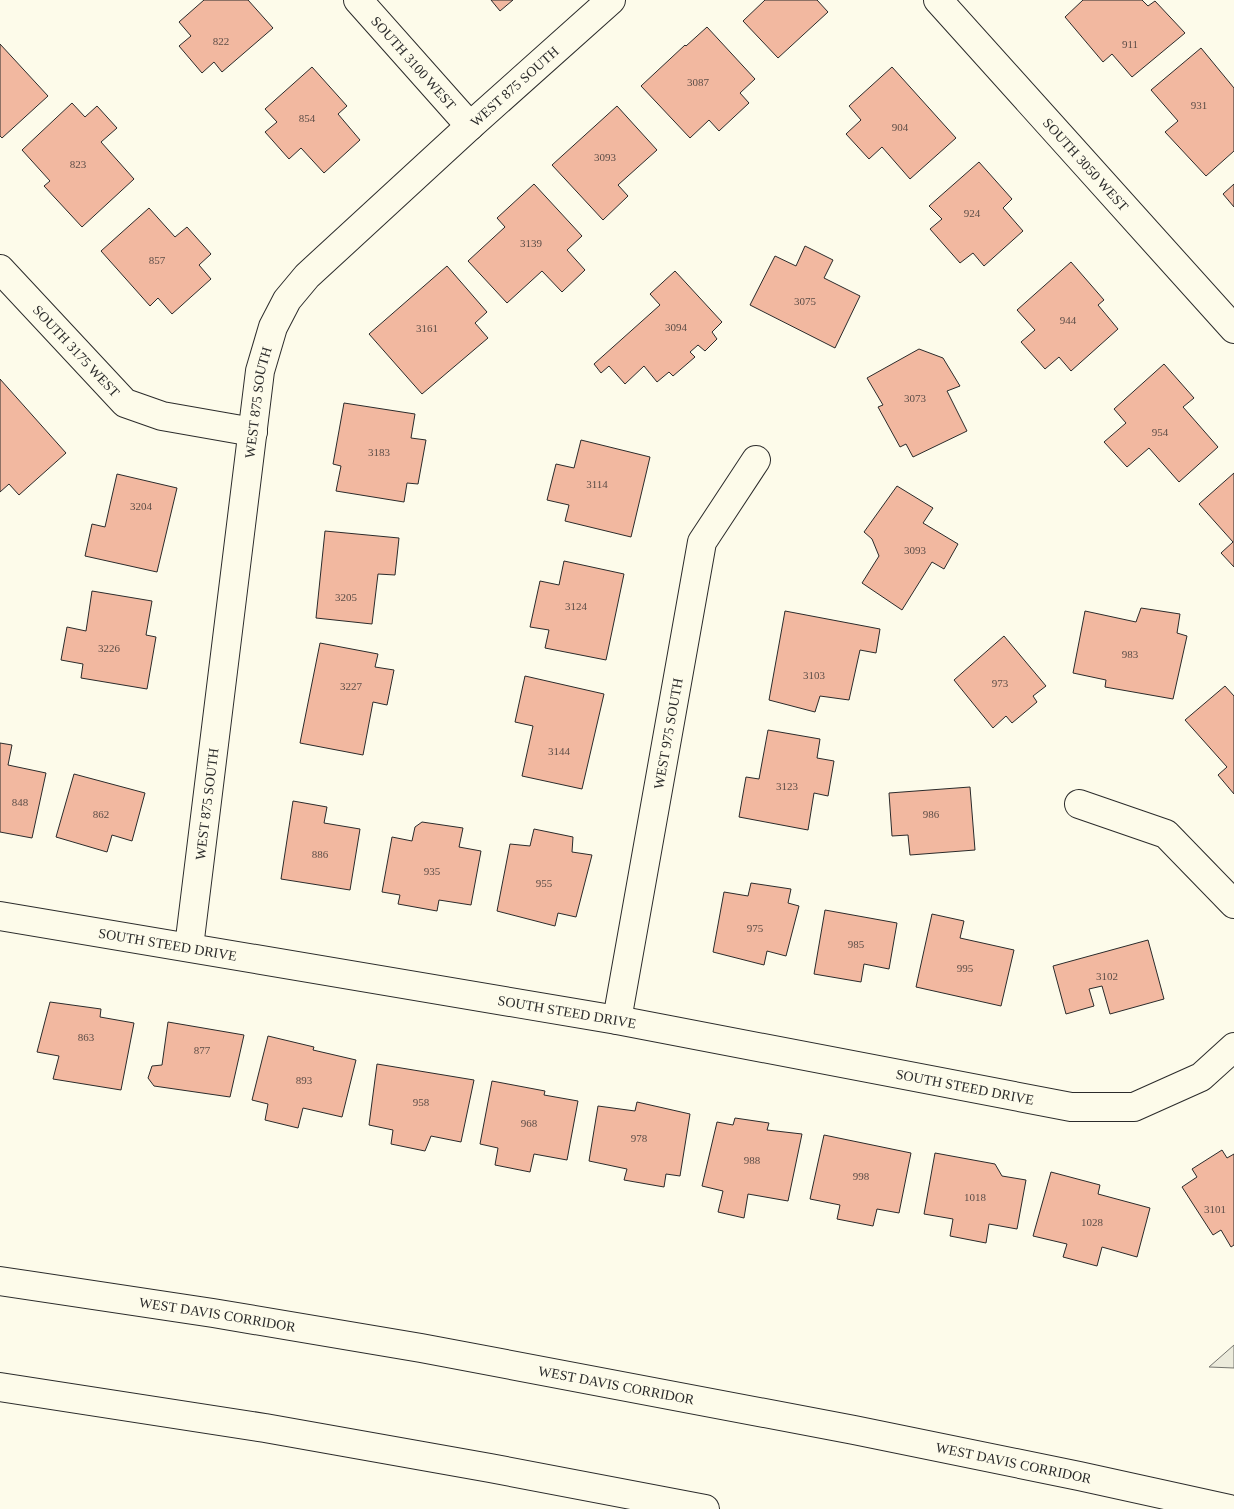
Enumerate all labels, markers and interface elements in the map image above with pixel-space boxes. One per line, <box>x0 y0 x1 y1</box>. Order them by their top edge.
street label: SOUTH 3100 WEST <box>368 13 459 113</box>
house number: 822 <box>213 35 229 47</box>
house number: 911 <box>1122 38 1138 50</box>
street label: WEST 875 SOUTH <box>467 43 561 129</box>
house number: 3087 <box>687 76 710 88</box>
house number: 931 <box>1191 99 1207 111</box>
house number: 854 <box>299 112 316 124</box>
street label: SOUTH 3050 WEST <box>1040 115 1132 214</box>
house number: 904 <box>892 121 909 133</box>
house number: 3093 <box>594 151 617 163</box>
house number: 823 <box>70 158 87 170</box>
house number: 924 <box>964 207 981 219</box>
house number: 3139 <box>520 237 543 249</box>
house number: 857 <box>149 254 166 266</box>
house number: 3075 <box>794 295 817 307</box>
street label: SOUTH 3175 WEST <box>30 302 123 400</box>
house number: 944 <box>1060 314 1077 326</box>
house number: 3094 <box>665 321 688 333</box>
house number: 3161 <box>416 322 438 334</box>
street label: WEST 875 SOUTH <box>242 345 274 459</box>
house number: 3073 <box>904 392 927 404</box>
house number: 954 <box>1152 426 1169 438</box>
house number: 3183 <box>368 446 391 458</box>
house number: 3114 <box>586 478 608 490</box>
house number: 3204 <box>130 500 153 512</box>
house number: 3093 <box>904 544 927 556</box>
house number: 3205 <box>335 591 358 603</box>
house number: 3124 <box>565 600 588 612</box>
house number: 3226 <box>98 642 121 654</box>
house number: 983 <box>1122 648 1139 660</box>
house number: 3103 <box>803 669 826 681</box>
street label: WEST 975 SOUTH <box>651 677 685 790</box>
house number: 973 <box>992 677 1009 689</box>
house number: 3227 <box>340 680 363 692</box>
house number: 3144 <box>548 745 571 757</box>
street label: WEST 875 SOUTH <box>192 747 221 861</box>
house number: 3123 <box>776 780 799 792</box>
house number: 848 <box>12 796 29 808</box>
house number: 862 <box>93 808 109 820</box>
house number: 986 <box>923 808 940 820</box>
house number: 886 <box>312 848 329 860</box>
house number: 935 <box>424 865 441 877</box>
house number: 955 <box>536 877 553 889</box>
house number: 975 <box>747 922 764 934</box>
street label: SOUTH STEED DRIVE <box>97 925 238 963</box>
house number: 985 <box>848 938 865 950</box>
house number: 995 <box>957 962 974 974</box>
house number: 3102 <box>1096 970 1118 982</box>
street label: SOUTH STEED DRIVE <box>497 993 637 1031</box>
house number: 863 <box>78 1031 95 1043</box>
house number: 877 <box>194 1044 211 1056</box>
street label: SOUTH STEED DRIVE <box>895 1066 1035 1107</box>
house number: 893 <box>296 1074 313 1086</box>
house number: 958 <box>413 1096 430 1108</box>
house number: 968 <box>521 1117 538 1129</box>
house number: 978 <box>631 1132 648 1144</box>
house number: 988 <box>744 1154 761 1166</box>
house number: 998 <box>853 1170 870 1182</box>
house number: 1018 <box>964 1191 987 1203</box>
house number: 3101 <box>1204 1203 1226 1215</box>
house number: 1028 <box>1081 1216 1104 1228</box>
street label: WEST DAVIS CORRIDOR <box>138 1295 298 1334</box>
street label: WEST DAVIS CORRIDOR <box>537 1363 696 1407</box>
street label: WEST DAVIS CORRIDOR <box>935 1439 1093 1486</box>

